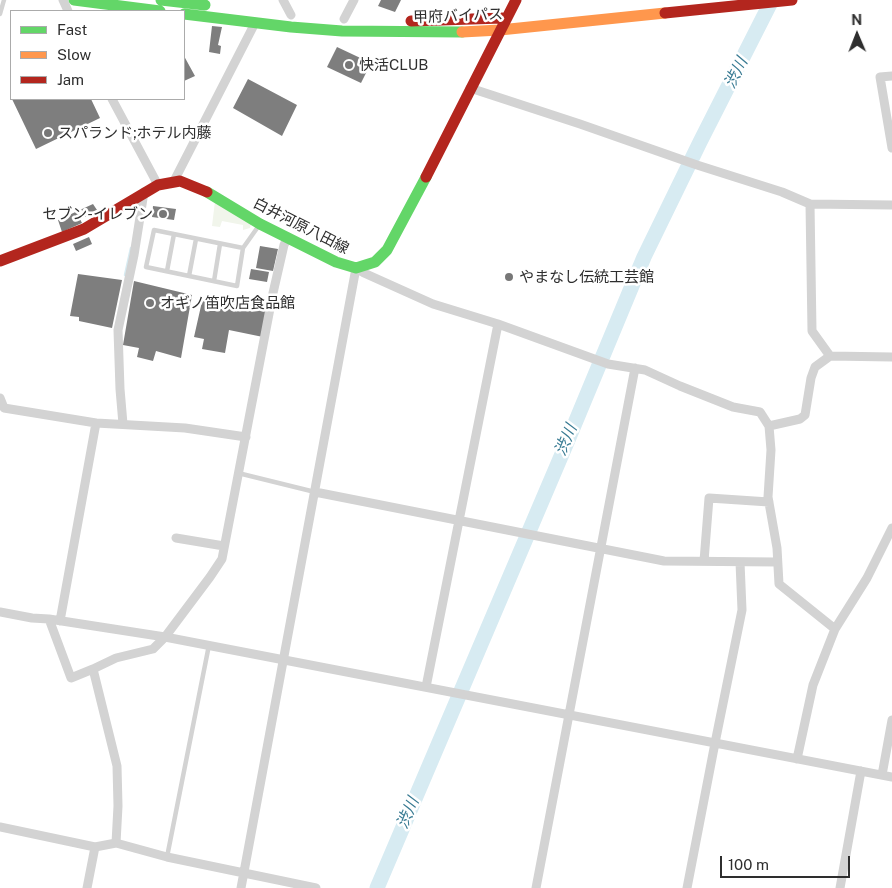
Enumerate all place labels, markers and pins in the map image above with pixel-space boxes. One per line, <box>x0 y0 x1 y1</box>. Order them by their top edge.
place label: 快活CLUB <box>359 56 428 74</box>
marker: 快活CLUB <box>343 59 355 71</box>
place label: スパランド;ホテル内藤 <box>58 124 212 142</box>
marker: スパランド;ホテル内藤 <box>42 127 54 139</box>
place label: セブン-イレブン <box>42 205 153 223</box>
marker: セブン-イレブン <box>157 208 169 220</box>
place label: やまなし伝統工芸館 <box>519 268 654 286</box>
marker: やまなし伝統工芸館 <box>503 271 515 283</box>
place label: オギノ笛吹店食品館 <box>160 294 295 312</box>
marker: オギノ笛吹店食品館 <box>144 297 156 309</box>

